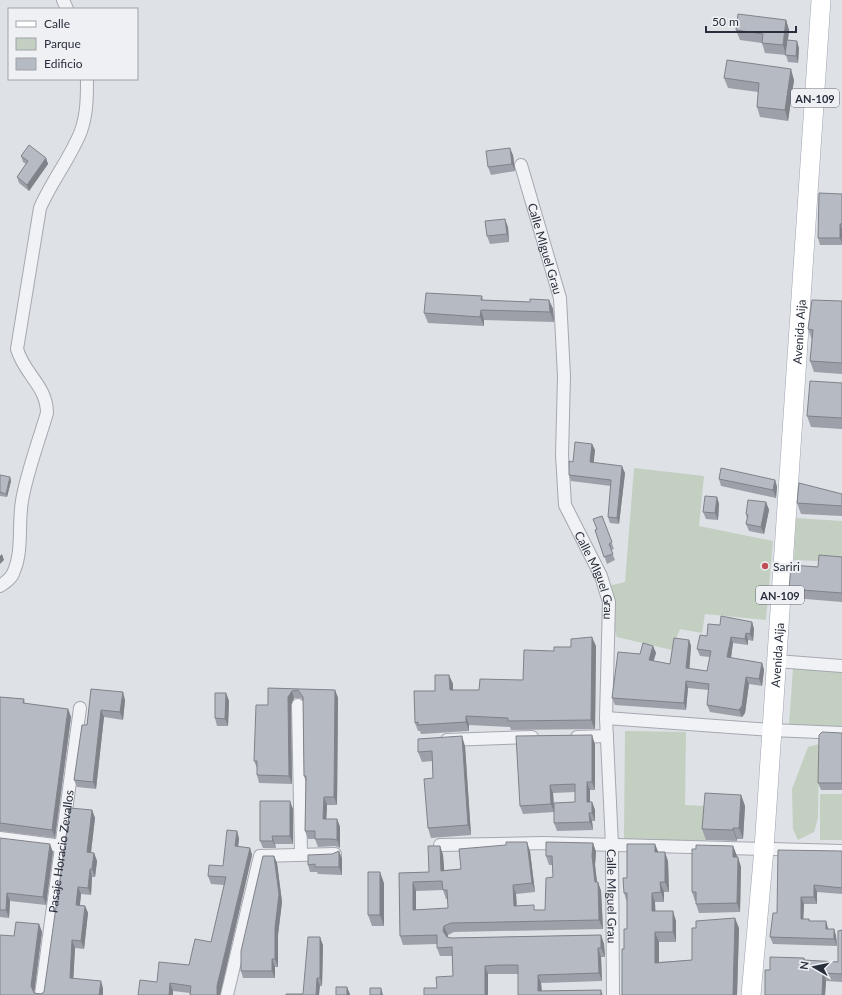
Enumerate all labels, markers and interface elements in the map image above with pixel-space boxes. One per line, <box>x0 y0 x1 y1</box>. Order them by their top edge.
legend <box>8 8 138 80</box>
scale bar <box>706 8 796 34</box>
text: 50 m <box>712 14 739 29</box>
text: Calle <box>44 16 70 31</box>
text: Parque <box>44 36 81 51</box>
text: Edificio <box>44 56 83 71</box>
road number: AN-109 <box>791 89 839 107</box>
street label: Calle MIguel Grau <box>525 201 566 296</box>
street label: Avenida Aija <box>789 299 808 365</box>
street label: Calle MIguel Grau <box>572 528 616 620</box>
place label: Sariri <box>773 559 800 574</box>
marker: Sariri <box>760 561 770 571</box>
road number: AN-109 <box>756 586 804 604</box>
street label: Avenida Aija <box>767 622 787 688</box>
street label: Pasaje Horacio Zevallos <box>45 789 76 914</box>
street label: Calle MIguel Grau <box>605 849 620 943</box>
north arrow <box>794 947 834 987</box>
text: N <box>797 960 811 971</box>

